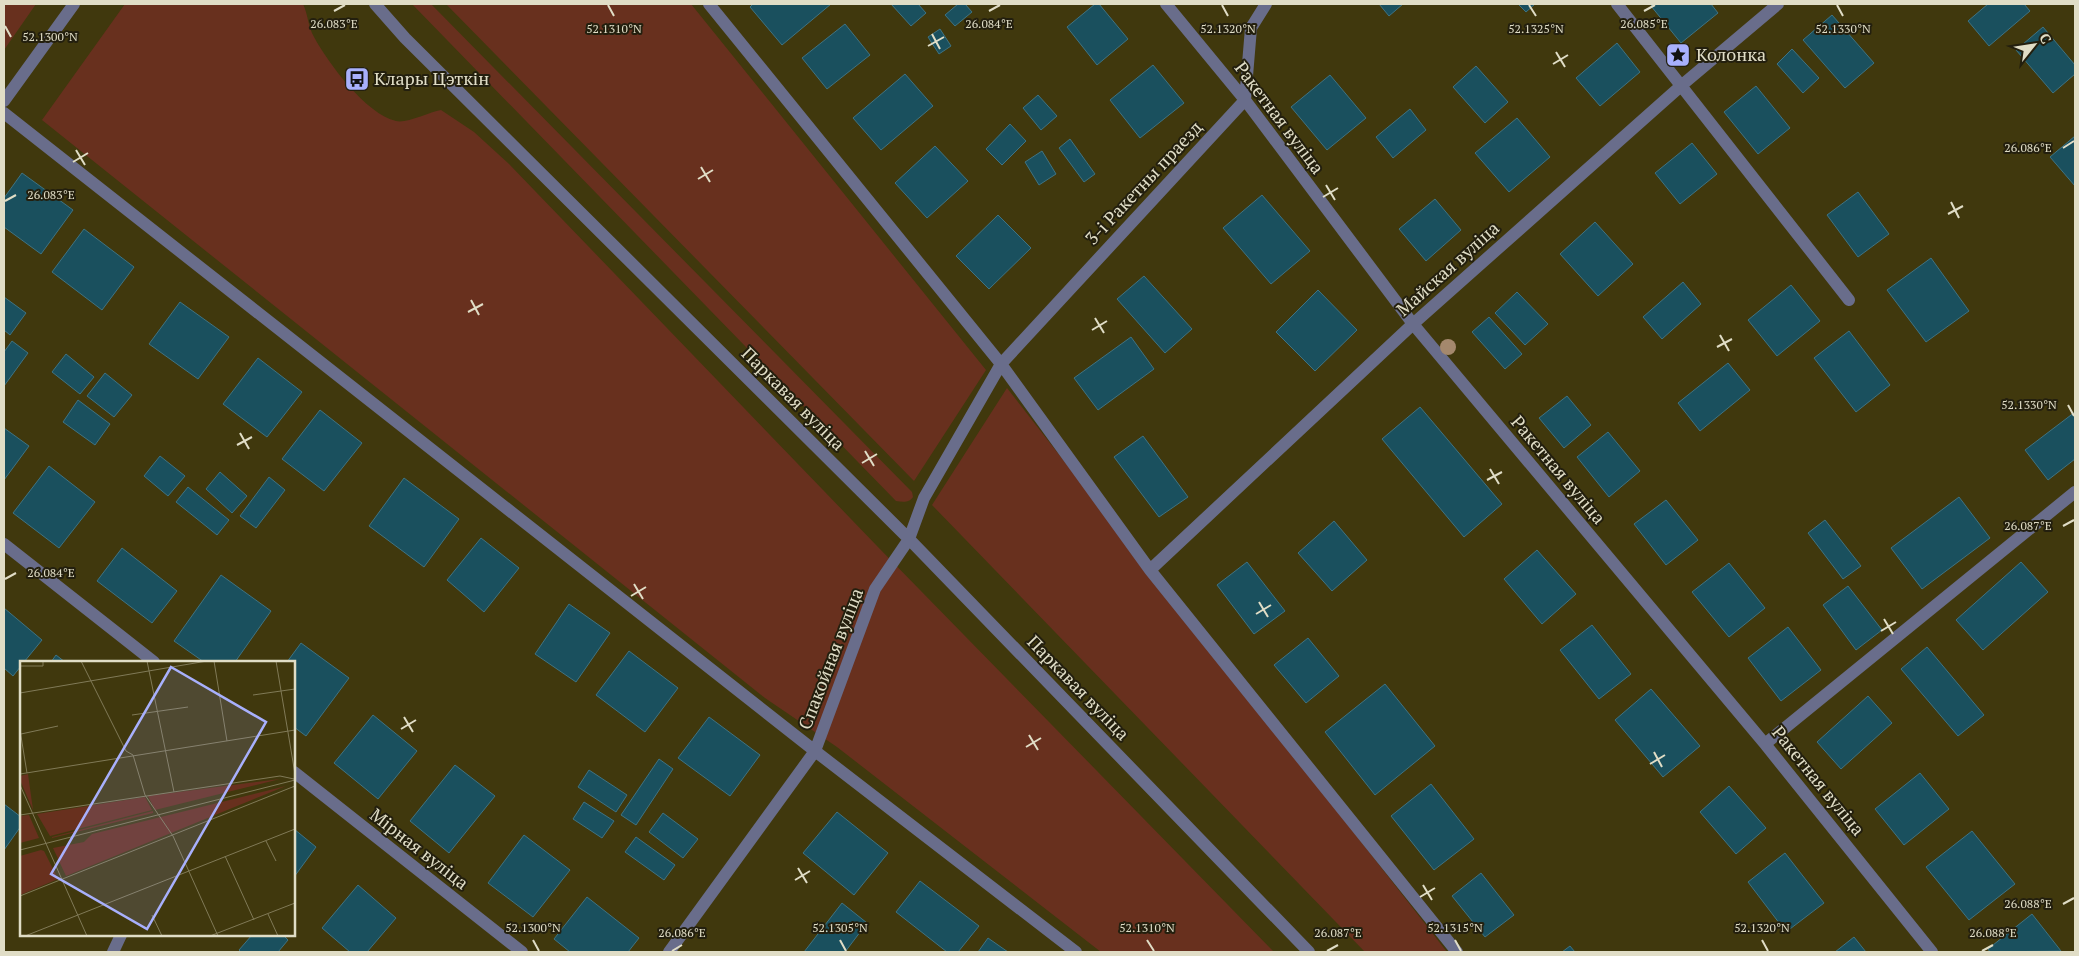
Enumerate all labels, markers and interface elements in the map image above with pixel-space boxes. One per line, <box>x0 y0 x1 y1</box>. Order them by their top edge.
text: 26.083°E <box>310 16 358 31</box>
text: 26.084°E <box>965 16 1013 31</box>
text: 26.085°E <box>1620 16 1668 31</box>
north arrow <box>2009 20 2059 70</box>
text: 52.1310°N <box>586 21 642 36</box>
text: 52.1320°N <box>1200 21 1256 36</box>
text: 52.1325°N <box>1508 21 1564 36</box>
text: 52.1330°N <box>1815 21 1871 36</box>
text: 52.1300°N <box>22 29 78 44</box>
text: С <box>2035 30 2056 47</box>
place icon: Колонка <box>1665 42 1691 68</box>
place label: Колонка <box>1696 42 1766 66</box>
street label: Ракетная вуліца <box>1230 56 1330 178</box>
bus stop icon: Клары Цэткін <box>344 66 370 92</box>
place label: Клары Цэткін <box>374 66 489 90</box>
street label: 3-і Ракетны праезд <box>1079 115 1207 250</box>
text: 26.086°E <box>2004 140 2052 155</box>
text: 26.083°E <box>27 187 75 202</box>
street label: Майская вуліца <box>1391 216 1504 321</box>
street label: Паркавая вуліца <box>737 341 851 455</box>
text: 52.1330°N <box>2001 397 2057 412</box>
street label: Ракетная вуліца <box>1506 410 1611 529</box>
text: 26.087°E <box>2004 518 2052 533</box>
text: 26.084°E <box>27 565 75 580</box>
street label: Спакойная вуліца <box>792 584 868 733</box>
street label: Паркавая вуліца <box>1022 630 1135 745</box>
inset map <box>20 661 295 936</box>
street label: Ракетная вуліца <box>1767 720 1871 840</box>
street label: Мірная вуліца <box>365 802 474 894</box>
text: 26.088°E <box>2004 896 2052 911</box>
text: 52.1300°N <box>505 920 561 935</box>
text: 52.1305°N <box>812 920 868 935</box>
text: 52.1310°N <box>1119 920 1175 935</box>
text: 52.1315°N <box>1427 920 1483 935</box>
text: 52.1320°N <box>1734 920 1790 935</box>
text: 26.086°E <box>658 925 706 940</box>
text: 26.087°E <box>1314 925 1362 940</box>
text: 26.088°E <box>1969 925 2017 940</box>

